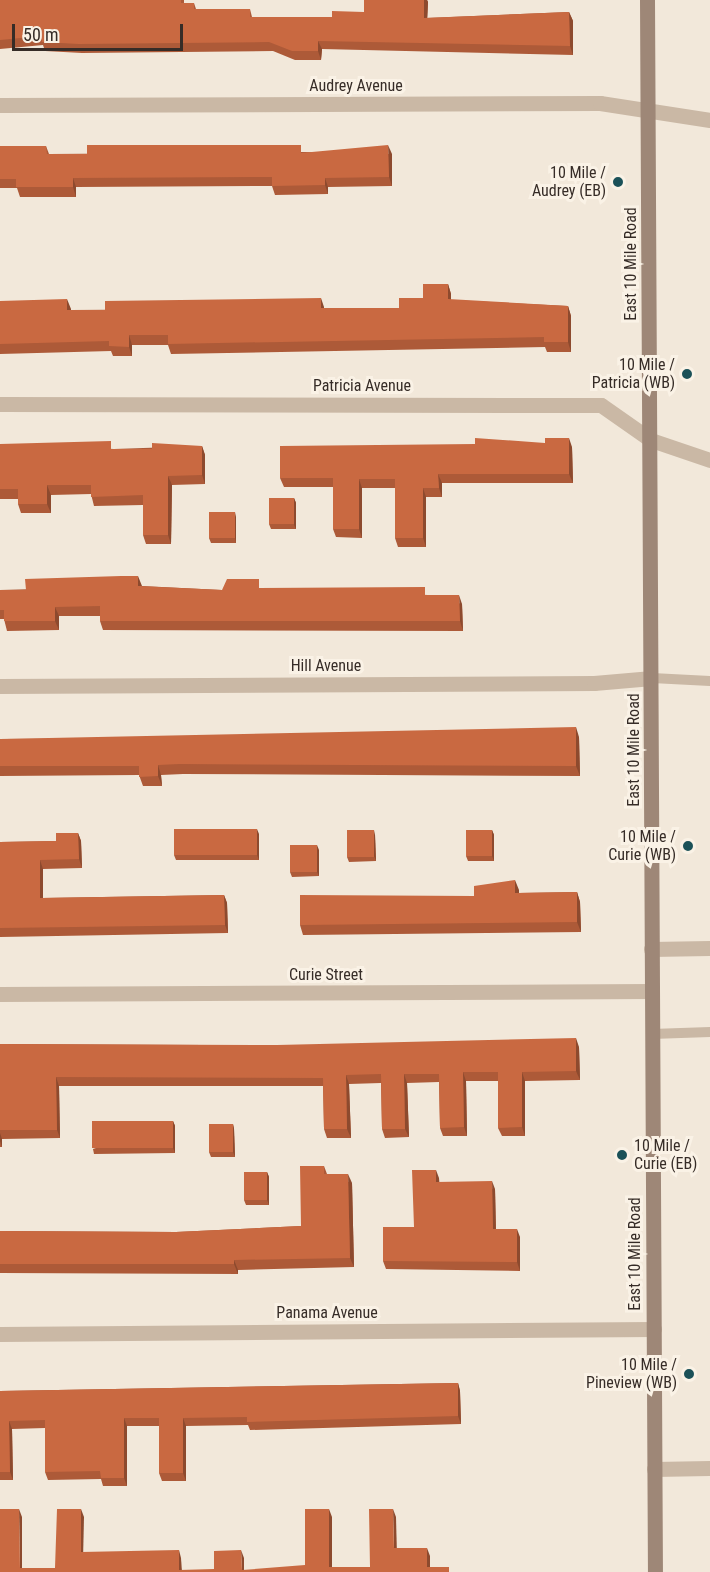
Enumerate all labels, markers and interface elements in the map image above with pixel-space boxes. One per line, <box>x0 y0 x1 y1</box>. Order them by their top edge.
scale bar <box>15 12 186 50</box>
text: 50 m <box>23 24 58 45</box>
street label: Audrey Avenue <box>309 76 403 96</box>
place label: 10 Mile / Audrey (EB) <box>532 163 606 201</box>
marker: 10 Mile / Audrey (EB) <box>611 175 625 189</box>
street label: East 10 Mile Road <box>621 207 641 321</box>
place label: 10 Mile / Patricia (WB) <box>592 355 675 393</box>
marker: 10 Mile / Patricia (WB) <box>680 367 694 381</box>
street label: Patricia Avenue <box>313 376 411 396</box>
street label: Hill Avenue <box>291 656 361 676</box>
street label: East 10 Mile Road <box>624 693 644 807</box>
place label: 10 Mile / Curie (WB) <box>608 827 676 865</box>
marker: 10 Mile / Curie (WB) <box>681 839 695 853</box>
street label: Curie Street <box>289 965 363 985</box>
place label: 10 Mile / Curie (EB) <box>634 1136 697 1174</box>
marker: 10 Mile / Curie (EB) <box>615 1148 629 1162</box>
street label: East 10 Mile Road <box>625 1197 645 1311</box>
street label: Panama Avenue <box>276 1303 378 1323</box>
place label: 10 Mile / Pineview (WB) <box>586 1355 677 1393</box>
marker: 10 Mile / Pineview (WB) <box>682 1367 696 1381</box>

